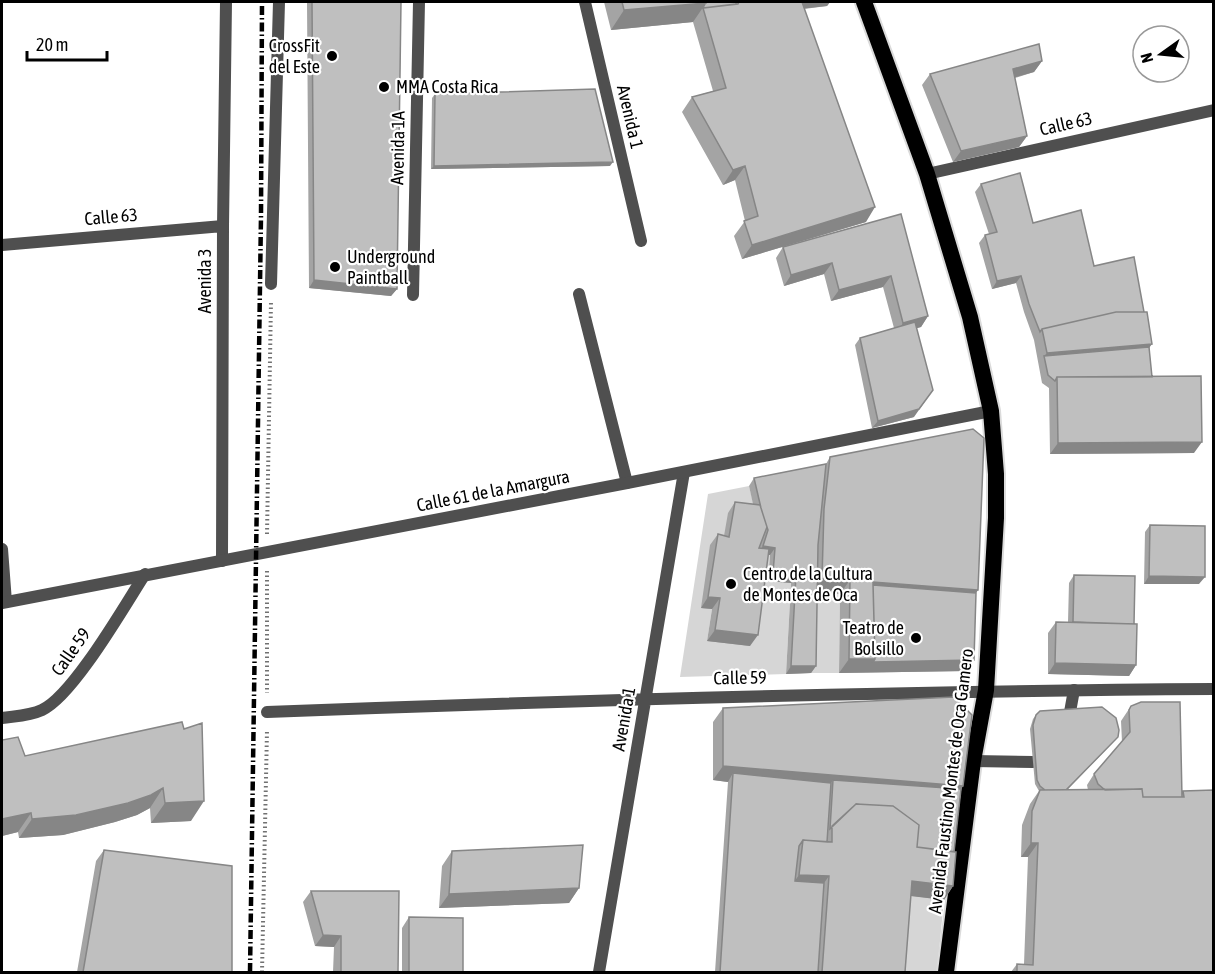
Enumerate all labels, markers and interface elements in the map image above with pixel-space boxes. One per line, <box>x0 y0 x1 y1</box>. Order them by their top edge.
scale bar <box>27 24 106 62</box>
north arrow <box>1131 24 1191 84</box>
text: 20 m <box>36 34 68 55</box>
place label: CrossFit del Este <box>269 35 320 77</box>
marker: CrossFit del Este <box>325 49 339 63</box>
text: N <box>1137 51 1156 65</box>
place label: MMA Costa Rica <box>396 76 499 97</box>
marker: MMA Costa Rica <box>377 80 391 94</box>
street label: Avenida 1 <box>613 83 648 151</box>
street label: Calle 63 <box>1038 107 1094 140</box>
street label: Avenida 1A <box>386 111 409 185</box>
street label: Calle 63 <box>83 204 138 229</box>
place label: Underground Paintball <box>347 246 435 288</box>
street label: Avenida 3 <box>194 249 215 313</box>
marker: Underground Paintball <box>328 260 342 274</box>
street label: Calle 61 de la Amargura <box>415 465 571 516</box>
place label: Centro de la Cultura de Montes de Oca <box>743 563 873 605</box>
marker: Centro de la Cultura de Montes de Oca <box>724 577 738 591</box>
place label: Teatro de Bolsillo <box>843 617 904 659</box>
street label: Calle 59 <box>47 624 95 680</box>
marker: Teatro de Bolsillo <box>909 631 923 645</box>
street label: Avenida Faustino Montes de Oca Gamero <box>924 647 977 915</box>
street label: Calle 59 <box>713 667 767 688</box>
street label: Avenida 1 <box>608 685 639 753</box>

